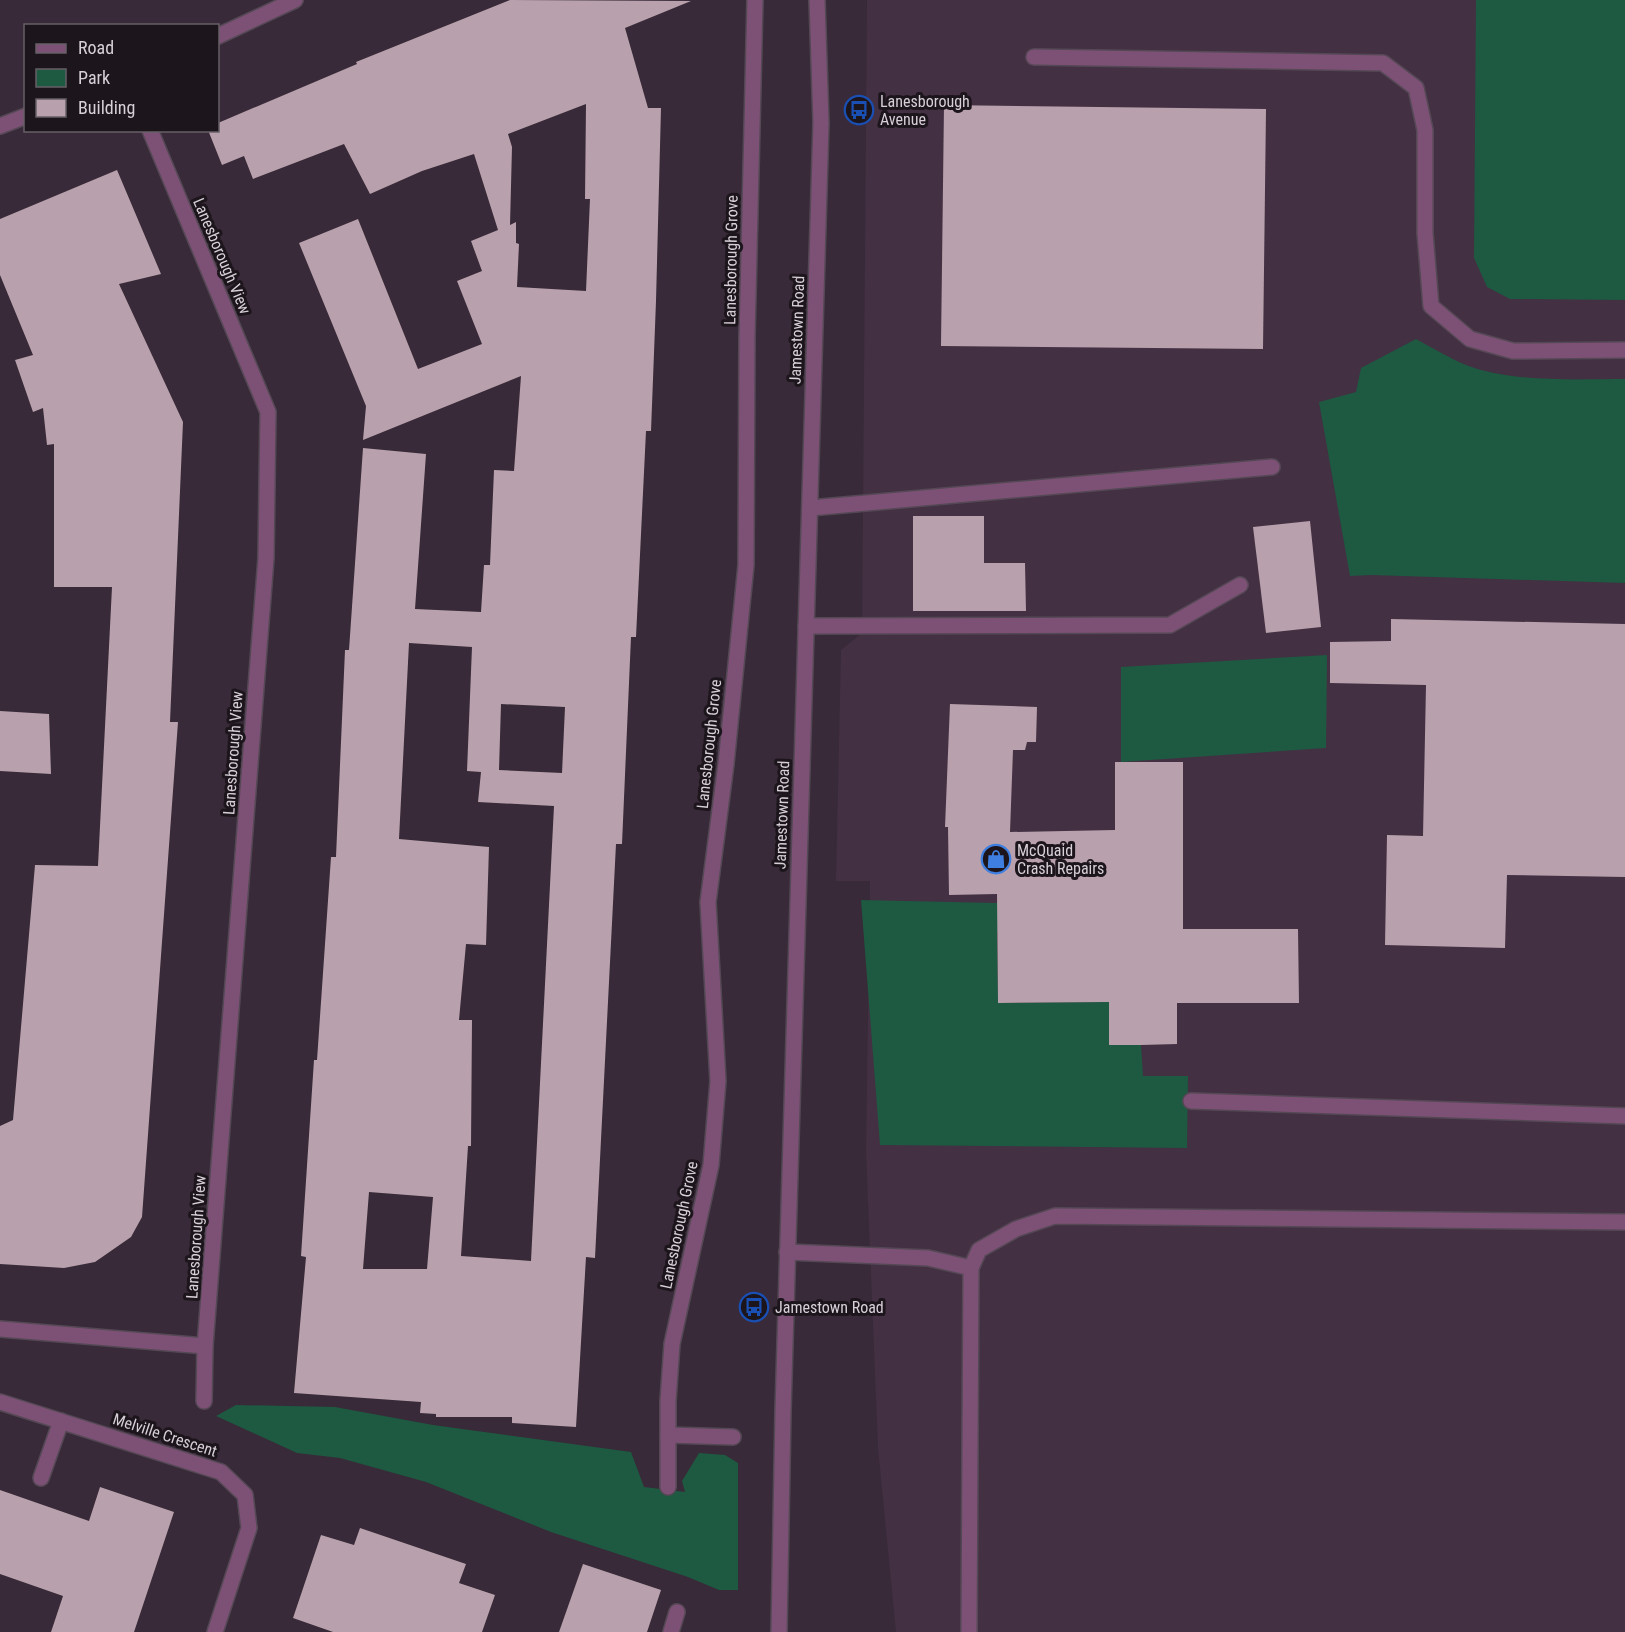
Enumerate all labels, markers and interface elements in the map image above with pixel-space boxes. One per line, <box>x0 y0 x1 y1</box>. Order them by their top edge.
legend <box>24 24 219 132</box>
text: Road <box>78 37 114 58</box>
text: Park <box>78 67 110 88</box>
place label: Lanesborough Avenue <box>880 92 970 129</box>
bus stop icon: Lanesborough Avenue <box>843 94 875 126</box>
text: Building <box>78 97 135 118</box>
street label: Lanesborough View <box>189 195 255 317</box>
street label: Lanesborough Grove <box>720 195 742 325</box>
street label: Jamestown Road <box>786 275 808 385</box>
street label: Lanesborough Grove <box>693 678 725 810</box>
street label: Lanesborough View <box>219 690 247 816</box>
street label: Jamestown Road <box>771 760 793 870</box>
place label: McQuaid Crash Repairs <box>1017 841 1104 878</box>
shop icon: McQuaid Crash Repairs <box>980 843 1012 875</box>
street label: Lanesborough Grove <box>656 1160 702 1290</box>
street label: Lanesborough View <box>182 1174 210 1300</box>
bus stop icon: Jamestown Road <box>738 1291 770 1323</box>
place label: Jamestown Road <box>775 1298 884 1317</box>
street label: Melville Crescent <box>111 1409 220 1461</box>

